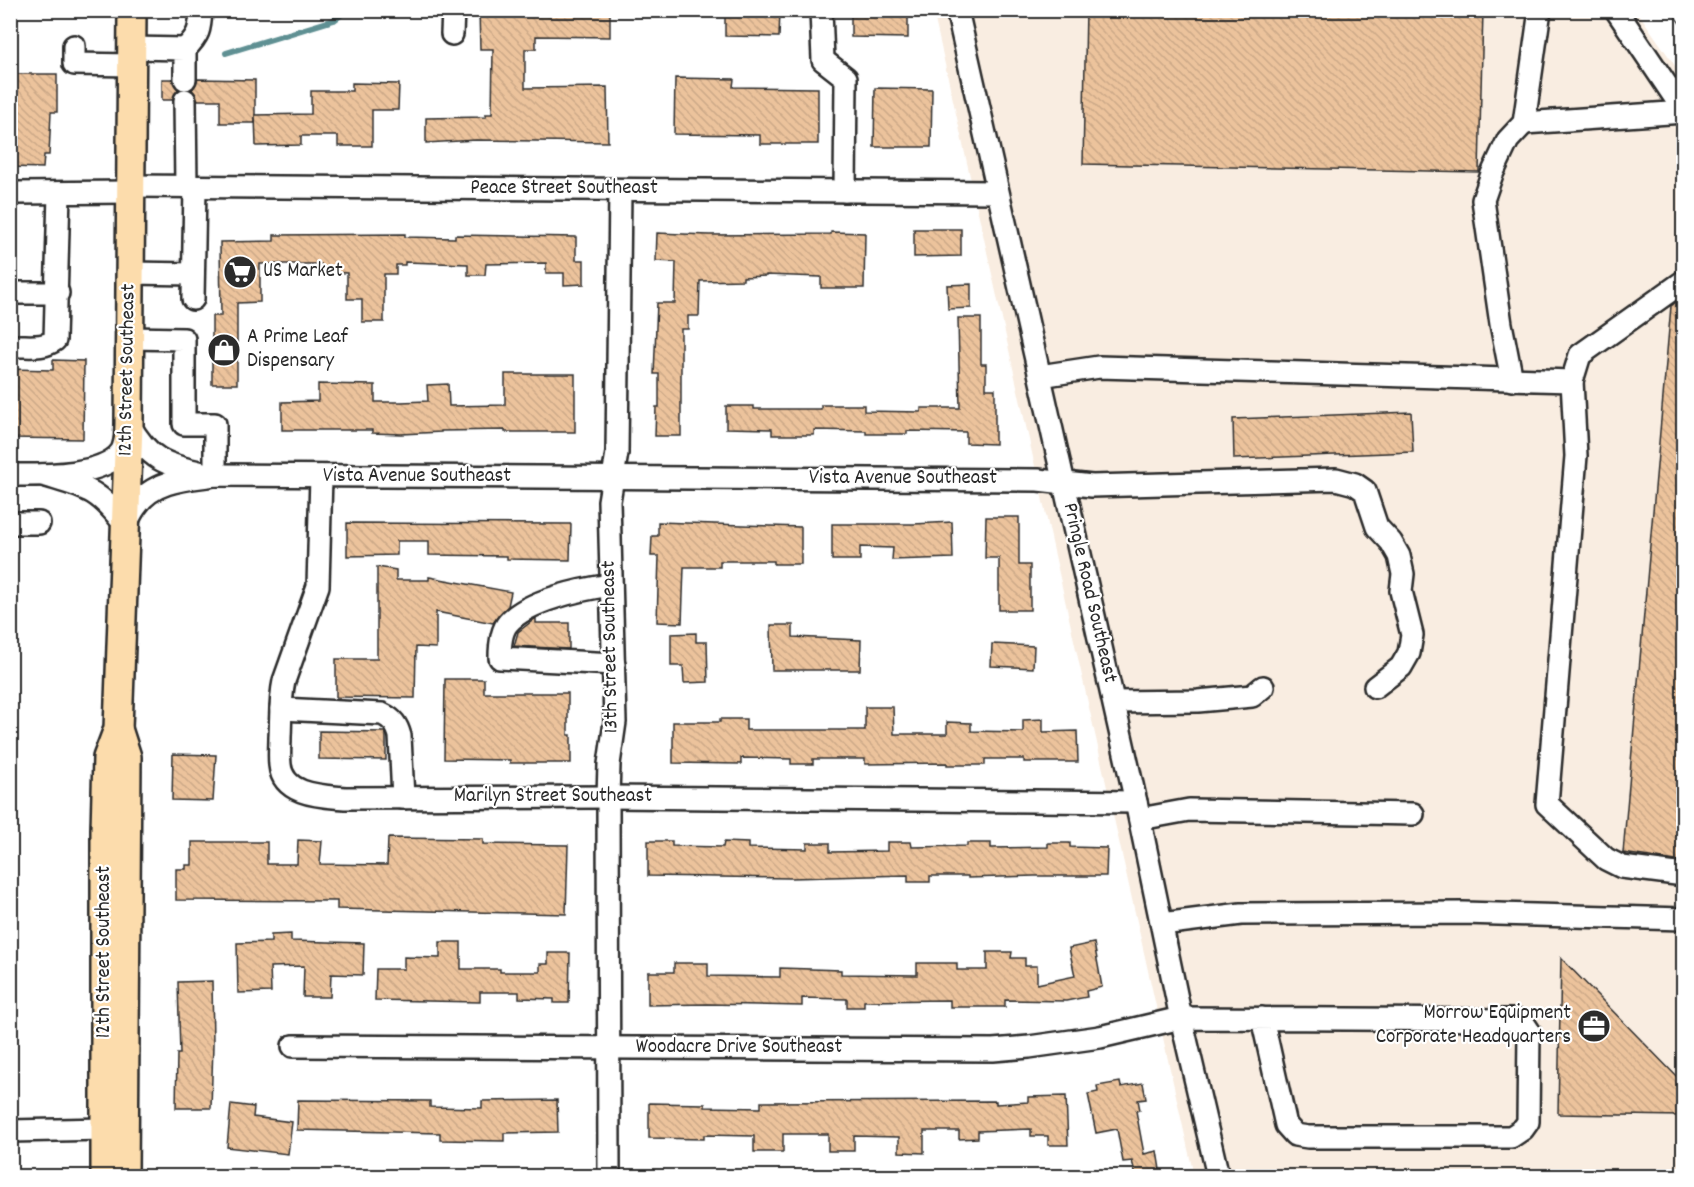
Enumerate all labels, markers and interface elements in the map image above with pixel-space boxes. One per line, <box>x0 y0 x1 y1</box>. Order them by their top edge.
street label: Peace Street Southeast <box>470 174 658 204</box>
supermarket icon: US Market <box>222 254 258 290</box>
place label: US Market <box>263 257 343 287</box>
street label: 12th Street Southeast <box>111 283 145 456</box>
place label: A Prime Leaf Dispensary <box>247 323 349 377</box>
shop icon: A Prime Leaf Dispensary <box>206 332 242 368</box>
street label: Vista Avenue Southeast <box>323 462 511 492</box>
street label: Vista Avenue Southeast <box>809 464 997 494</box>
street label: Pringle Road Southeast <box>1054 500 1124 686</box>
street label: 13th Street Southeast <box>594 560 628 734</box>
street label: Marilyn Street Southeast <box>454 782 652 812</box>
street label: 12th Street Southeast <box>90 866 120 1038</box>
place label: Morrow Equipment Corporate Headquarters <box>1376 999 1571 1053</box>
office icon: Morrow Equipment Corporate Headquarters <box>1576 1008 1612 1044</box>
street label: Woodacre Drive Southeast <box>636 1033 843 1063</box>

